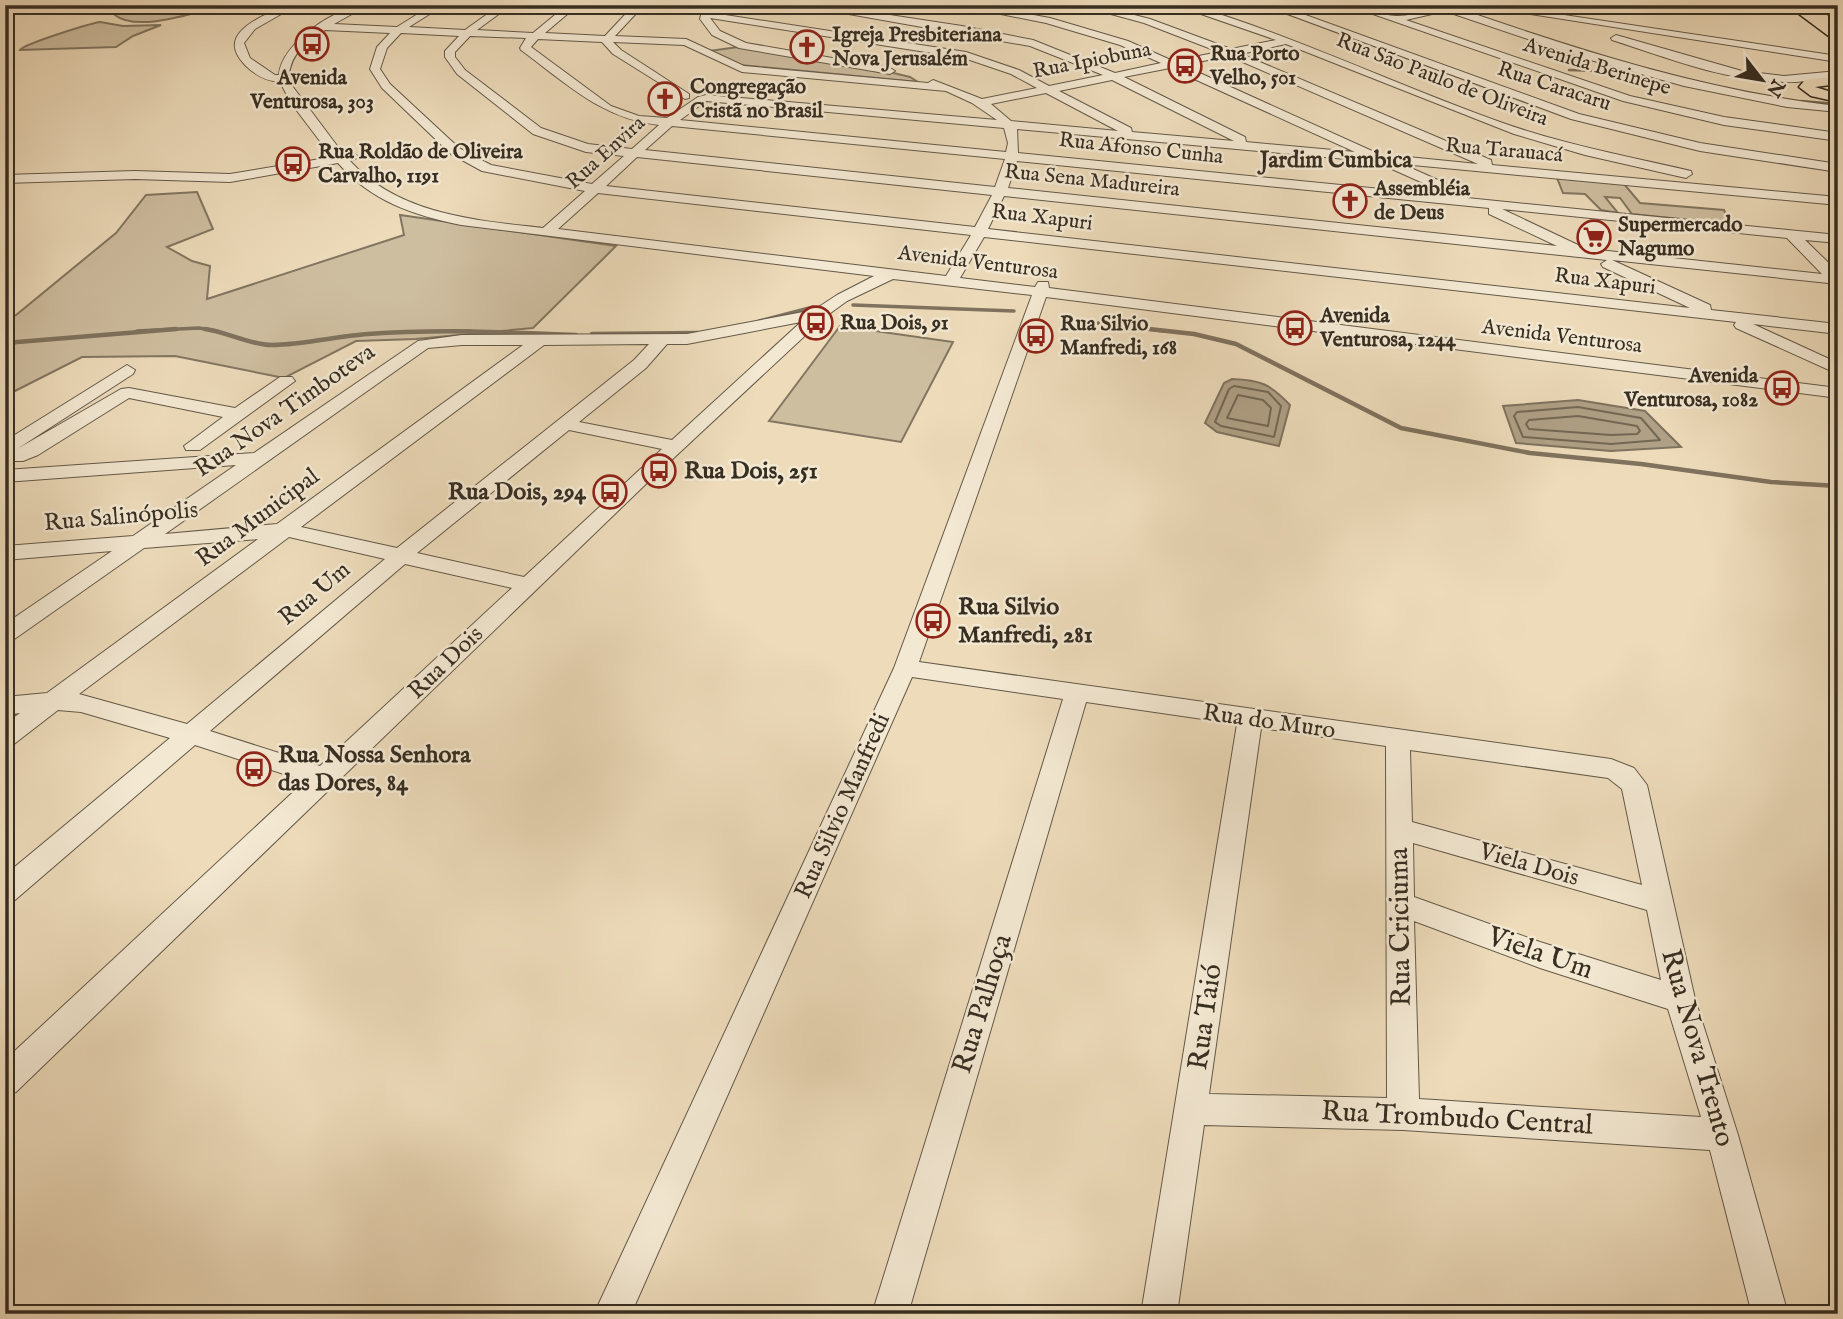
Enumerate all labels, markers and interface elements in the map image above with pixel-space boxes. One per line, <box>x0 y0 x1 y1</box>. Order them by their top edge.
place label: Igreja Presbiteriana Nova Jerusalém <box>831 22 1002 73</box>
bus stop icon: Avenida Venturosa, 303 <box>293 25 331 63</box>
street label: Rua São Paulo de Oliveira <box>1332 27 1553 133</box>
church icon: Igreja Presbiteriana Nova Jerusalém <box>788 28 826 66</box>
street label: Avenida Berinepe <box>1519 31 1674 102</box>
street label: Rua Ipiobuna <box>1031 36 1154 86</box>
place label: Rua Porto Velho, 501 <box>1209 41 1300 92</box>
north arrow <box>1728 46 1798 116</box>
bus stop icon: Rua Porto Velho, 501 <box>1166 47 1204 85</box>
street label: Rua Caracaru <box>1494 56 1614 118</box>
place label: Avenida Venturosa, 303 <box>249 65 374 116</box>
place label: Congregação Cristã no Brasil <box>690 74 824 125</box>
text: N <box>1760 74 1790 101</box>
church icon: Congregação Cristã no Brasil <box>646 80 684 118</box>
street label: Rua Envira <box>561 110 652 196</box>
street label: Rua Afonso Cunha <box>1057 127 1225 171</box>
street label: Rua Tarauacá <box>1444 132 1565 170</box>
place label: Rua Roldão de Oliveira Carvalho, 1191 <box>318 139 524 190</box>
bus stop icon: Rua Roldão de Oliveira Carvalho, 1191 <box>274 145 312 183</box>
district label: Jardim Cumbica <box>1257 146 1413 175</box>
street label: Rua Sena Madureira <box>1003 158 1182 204</box>
place label: Assembléia de Deus <box>1373 176 1471 227</box>
church icon: Assembléia de Deus <box>1331 182 1369 220</box>
street label: Rua Xapuri <box>990 198 1094 238</box>
place label: Supermercado Nagumo <box>1617 212 1743 263</box>
supermarket icon: Supermercado Nagumo <box>1575 218 1613 256</box>
street label: Avenida Venturosa <box>895 240 1061 286</box>
street label: Rua Xapuri <box>1553 262 1657 302</box>
place label: Avenida Venturosa, 1244 <box>1319 303 1456 354</box>
bus stop icon: Rua Dois, 91 <box>797 304 835 342</box>
bus stop icon: Avenida Venturosa, 1244 <box>1276 309 1314 347</box>
place label: Rua Dois, 91 <box>840 310 949 337</box>
place label: Rua Silvio Manfredi, 168 <box>1060 311 1177 362</box>
street label: Avenida Venturosa <box>1479 314 1645 360</box>
bus stop icon: Rua Silvio Manfredi, 168 <box>1017 317 1055 355</box>
street label: Rua Nova Timboteva <box>189 337 382 485</box>
place label: Avenida Venturosa, 1082 <box>1623 363 1759 414</box>
bus stop icon: Avenida Venturosa, 1082 <box>1763 369 1801 407</box>
bus stop icon: Rua Dois, 251 <box>640 452 678 490</box>
place label: Rua Dois, 251 <box>684 456 818 487</box>
street label: Rua Municipal <box>190 461 326 575</box>
bus stop icon: Rua Dois, 294 <box>591 473 629 511</box>
place label: Rua Dois, 294 <box>448 477 587 508</box>
street label: Rua Salinópolis <box>43 495 199 539</box>
street label: Rua Um <box>273 555 357 633</box>
place label: Rua Silvio Manfredi, 281 <box>958 592 1093 651</box>
bus stop icon: Rua Silvio Manfredi, 281 <box>914 602 952 640</box>
street label: Rua Dois <box>402 619 490 707</box>
street label: Rua do Muro <box>1201 697 1337 747</box>
street label: Rua Silvio Manfredi <box>788 708 898 904</box>
place label: Rua Nossa Senhora das Dores, 84 <box>278 740 471 799</box>
bus stop icon: Rua Nossa Senhora das Dores, 84 <box>235 750 273 788</box>
street label: Viela Dois <box>1475 836 1582 894</box>
street label: Rua Criciuma <box>1382 846 1420 1007</box>
street label: Viela Um <box>1482 919 1597 988</box>
street label: Rua Palhoça <box>945 929 1021 1078</box>
street label: Rua Nova Trento <box>1652 945 1742 1151</box>
street label: Rua Taió <box>1181 962 1231 1072</box>
street label: Rua Trombudo Central <box>1320 1094 1594 1144</box>

